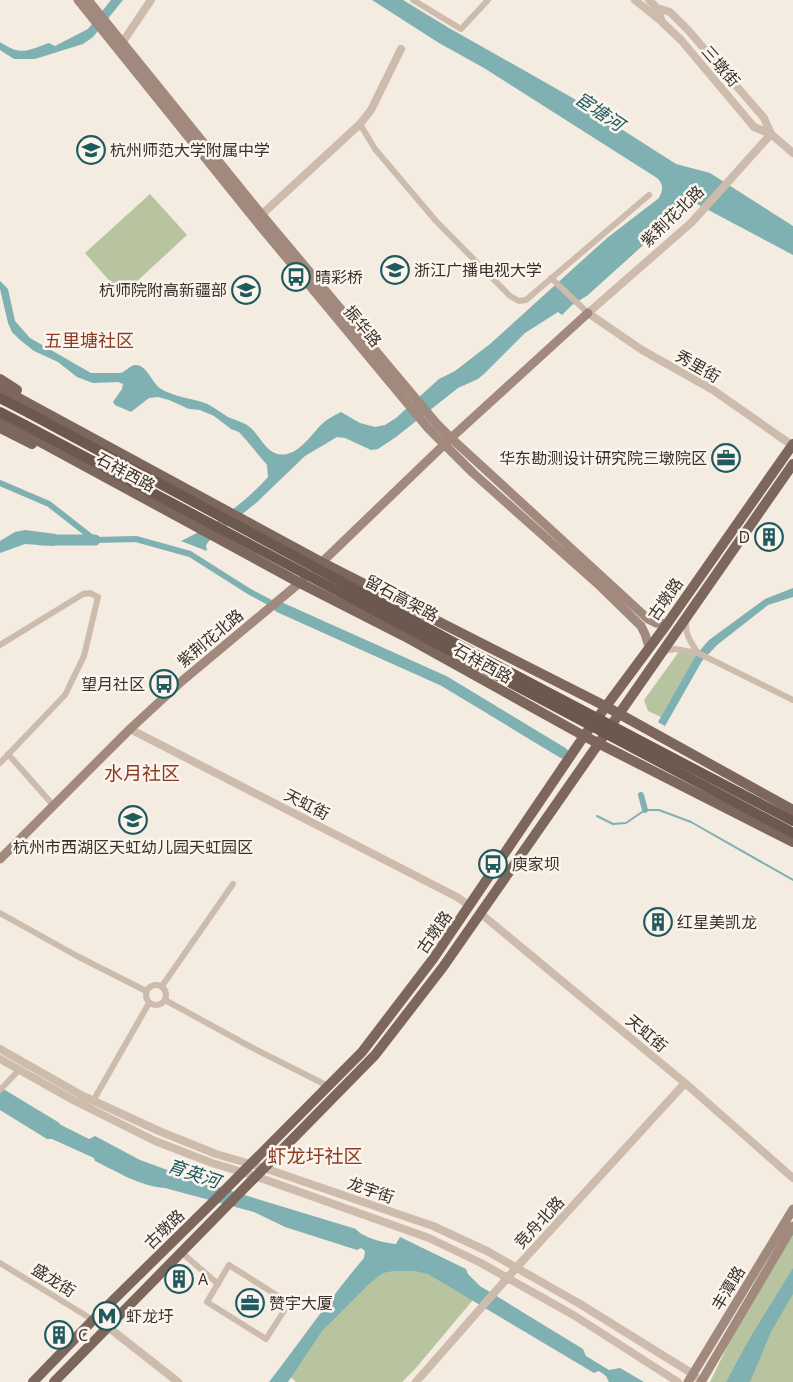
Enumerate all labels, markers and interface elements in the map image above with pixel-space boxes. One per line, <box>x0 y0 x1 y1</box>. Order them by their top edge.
street label: 三墩街 <box>697 41 745 91</box>
water label: 宦塘河 <box>571 86 632 138</box>
school or university icon: 杭州师范大学附属中学 <box>76 135 106 165</box>
place label: 杭州师范大学附属中学 <box>110 139 270 161</box>
street label: 紫荆花北路 <box>636 180 708 252</box>
school or university icon: 浙江广播电视大学 <box>380 255 410 285</box>
place label: 浙江广播电视大学 <box>414 259 542 281</box>
bus stop icon: 晴彩桥 <box>281 262 311 292</box>
place label: 晴彩桥 <box>315 266 363 288</box>
school or university icon: 杭师院附高新疆部 <box>231 275 261 305</box>
place label: 杭师院附高新疆部 <box>99 279 227 301</box>
street label: 振华路 <box>339 301 387 351</box>
district label: 五里塘社区 <box>44 328 134 352</box>
street label: 秀里街 <box>672 344 724 388</box>
office icon: 华东勘测设计研究院三墩院区 <box>711 443 741 473</box>
street label: 石祥西路 <box>93 447 159 497</box>
place label: 华东勘测设计研究院三墩院区 <box>499 447 707 469</box>
building icon: D <box>754 522 784 552</box>
place label: D <box>738 526 750 548</box>
street label: 留石高架路 <box>362 570 442 626</box>
street label: 古墩路 <box>642 573 688 625</box>
street label: 紫荆花北路 <box>172 604 248 672</box>
street label: 石祥西路 <box>450 638 516 688</box>
bus stop icon: 望月社区 <box>149 669 179 699</box>
place label: 望月社区 <box>81 673 145 695</box>
district label: 水月社区 <box>104 760 180 786</box>
street label: 天虹街 <box>281 783 333 825</box>
school or university icon: 杭州市西湖区天虹幼儿园天虹园区 <box>118 805 148 835</box>
place label: 杭州市西湖区天虹幼儿园天虹园区 <box>13 836 253 858</box>
bus stop icon: 庾家坝 <box>478 849 508 879</box>
place label: 庾家坝 <box>512 853 560 875</box>
street label: 古墩路 <box>411 906 457 958</box>
building icon: 红星美凯龙 <box>643 907 673 937</box>
place label: 红星美凯龙 <box>677 911 757 933</box>
street label: 天虹街 <box>622 1009 672 1057</box>
district label: 虾龙圩社区 <box>267 1143 363 1169</box>
water label: 育英河 <box>165 1153 226 1194</box>
street label: 龙宇街 <box>345 1172 397 1208</box>
street label: 竞舟北路 <box>509 1191 569 1253</box>
street label: 古墩路 <box>139 1204 189 1254</box>
street label: 盛龙街 <box>28 1258 80 1302</box>
street label: 丰潭路 <box>706 1262 750 1314</box>
building icon: A <box>164 1264 194 1294</box>
place label: A <box>198 1268 209 1290</box>
office icon: 赞宇大厦 <box>235 1288 265 1318</box>
place label: 赞宇大厦 <box>269 1292 333 1314</box>
metro station icon: 虾龙圩 <box>92 1301 122 1331</box>
place label: 虾龙圩 <box>126 1305 174 1327</box>
building icon: C <box>44 1320 74 1350</box>
place label: C <box>78 1324 88 1346</box>

